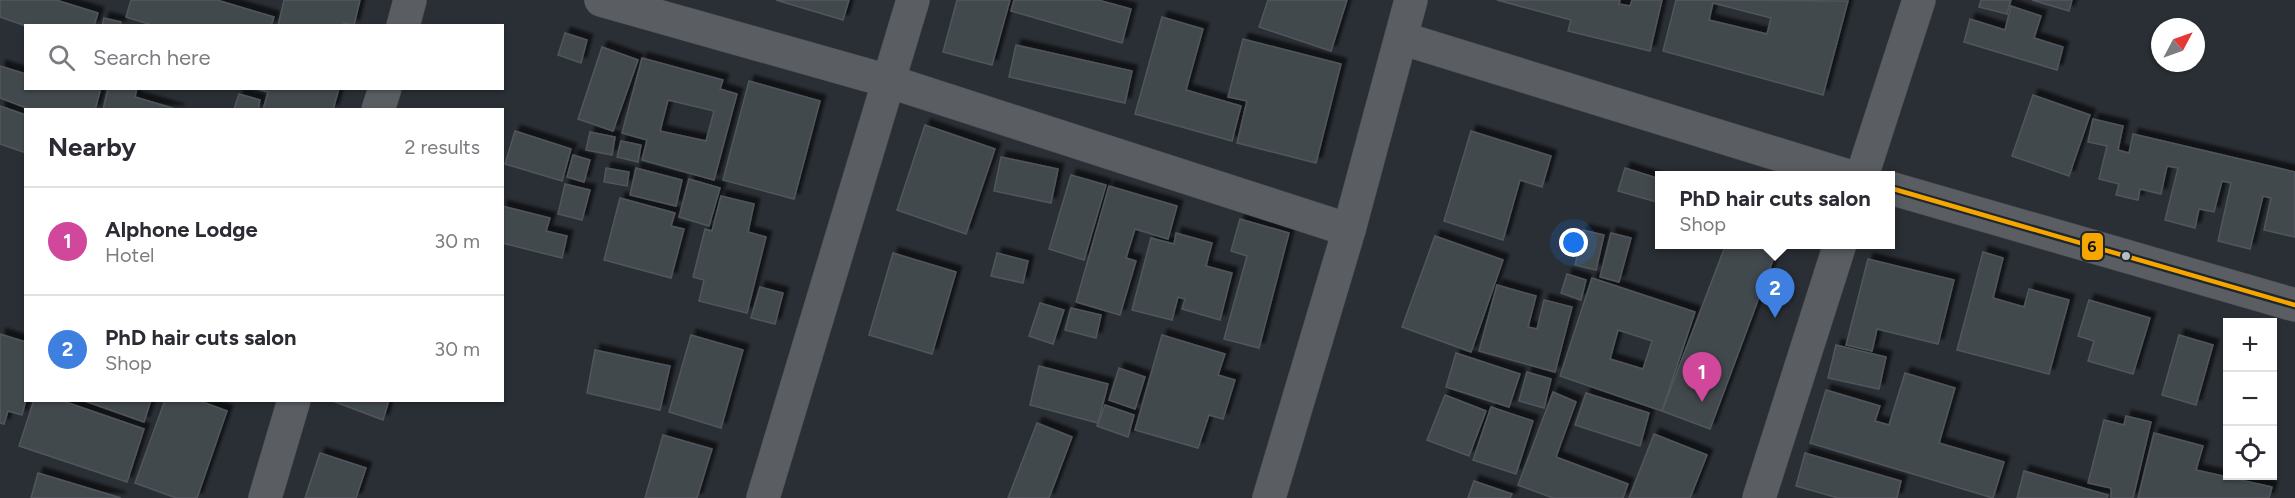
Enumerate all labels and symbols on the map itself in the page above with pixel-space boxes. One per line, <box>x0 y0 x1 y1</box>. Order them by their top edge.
north arrow <box>2151 18 2205 72</box>
your location <box>1559 228 1588 257</box>
line badge: 6 <box>2081 232 2104 261</box>
text: 6 <box>2087 237 2097 256</box>
unlabelled marker <box>2120 250 2132 262</box>
pin: 2 <box>1756 268 1794 318</box>
pin: 1 <box>1682 352 1722 402</box>

